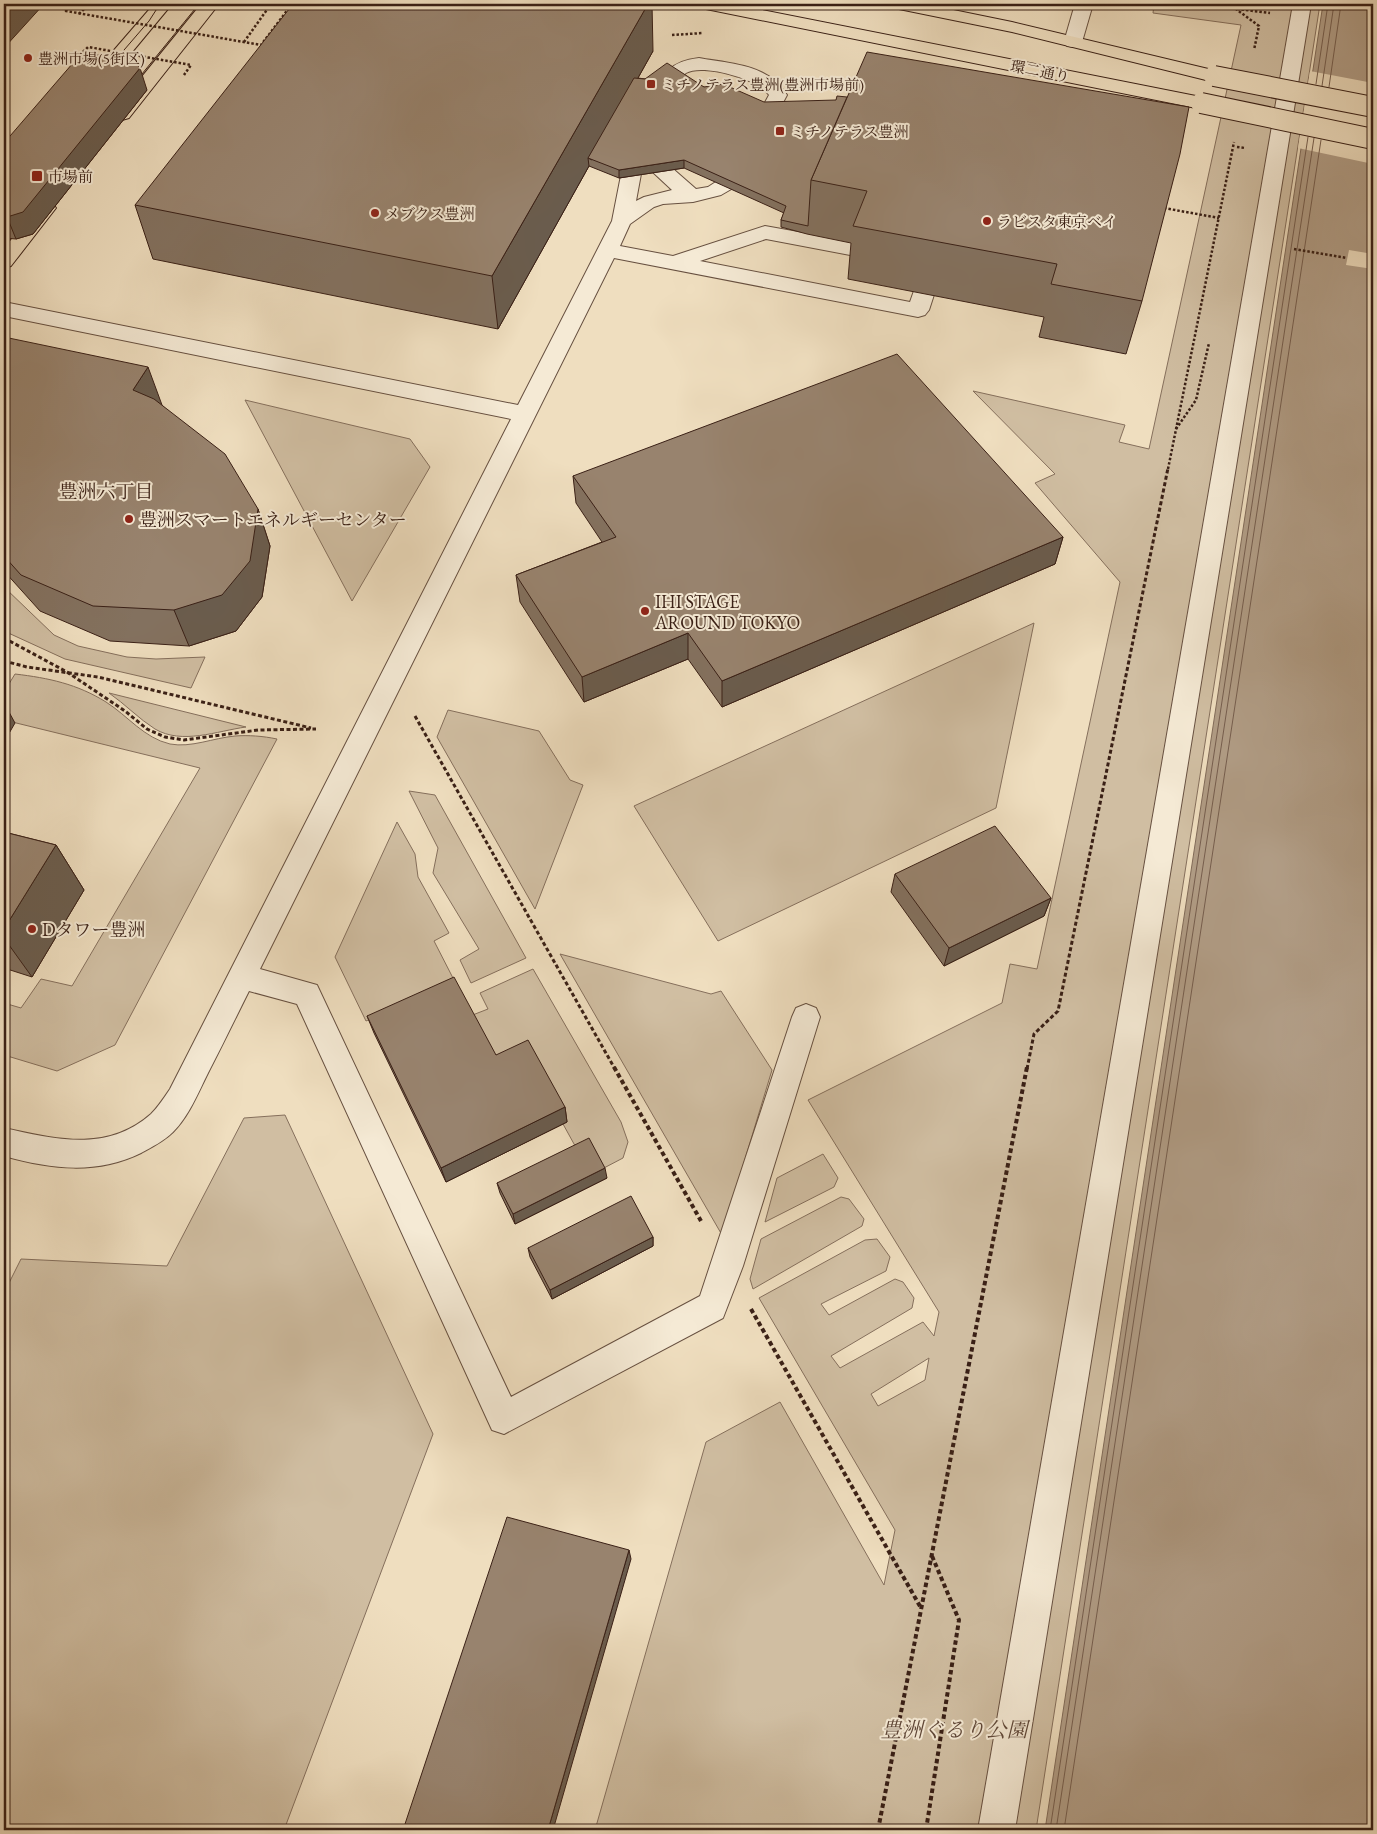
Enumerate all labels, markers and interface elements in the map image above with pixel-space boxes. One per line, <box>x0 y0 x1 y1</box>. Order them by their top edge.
place label: 豊洲市場(5街区) <box>38 49 145 68</box>
marker: 豊洲市場(5街区) <box>22 52 34 64</box>
street label: 環二通り <box>1009 56 1071 86</box>
place label: ミチノテラス豊洲(豊洲市場前) <box>661 75 864 94</box>
marker: ミチノテラス豊洲(豊洲市場前) <box>645 78 657 90</box>
place label: ミチノテラス豊洲 <box>790 122 909 141</box>
marker: ミチノテラス豊洲 <box>774 125 786 137</box>
place label: 市場前 <box>48 167 93 186</box>
marker: 市場前 <box>30 169 44 183</box>
place label: メブクス豊洲 <box>385 204 474 223</box>
marker: メブクス豊洲 <box>369 207 381 219</box>
place label: ラビスタ東京ベイ <box>997 212 1117 231</box>
marker: ラビスタ東京ベイ <box>981 215 993 227</box>
district label: 豊洲六丁目 <box>58 479 154 504</box>
place label: 豊洲スマートエネルギーセンター <box>139 508 407 531</box>
marker: 豊洲スマートエネルギーセンター <box>123 513 135 525</box>
place label: IHI STAGE AROUND TOKYO <box>654 590 800 634</box>
marker: IHI STAGE AROUND TOKYO <box>639 605 651 617</box>
place label: Dタワー豊洲 <box>42 918 146 941</box>
marker: Dタワー豊洲 <box>26 923 38 935</box>
park label: 豊洲ぐるり公園 <box>881 1716 1030 1743</box>

